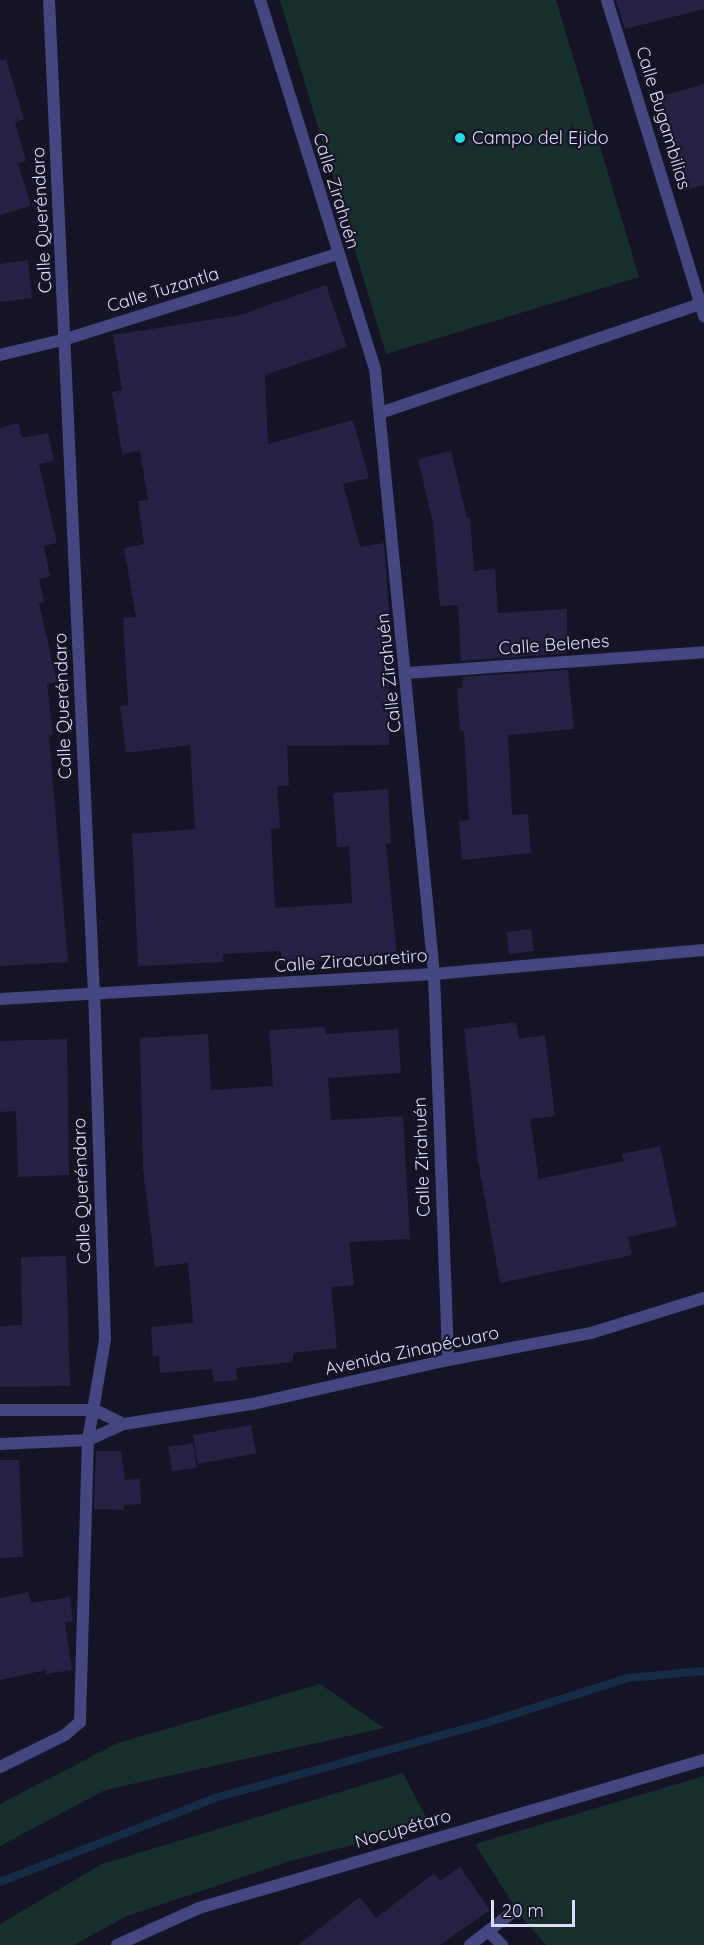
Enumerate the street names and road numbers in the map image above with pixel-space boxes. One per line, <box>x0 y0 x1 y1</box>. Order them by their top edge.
street label: Calle Bugambilias <box>631 44 695 192</box>
street label: Calle Zirahuén <box>308 130 364 252</box>
street label: Calle Queréndaro <box>27 146 57 294</box>
street label: Calle Tuzantla <box>104 263 222 317</box>
street label: Calle Zirahuén <box>372 612 406 734</box>
street label: Calle Belenes <box>498 630 610 660</box>
street label: Calle Queréndaro <box>50 632 76 780</box>
street label: Calle Ziracuaretiro <box>274 945 428 977</box>
street label: Calle Zirahuén <box>409 1097 435 1217</box>
street label: Calle Queréndaro <box>69 1117 95 1265</box>
street label: Avenida Zinapécuaro <box>323 1322 501 1380</box>
street label: Nocupétaro <box>352 1805 454 1853</box>

